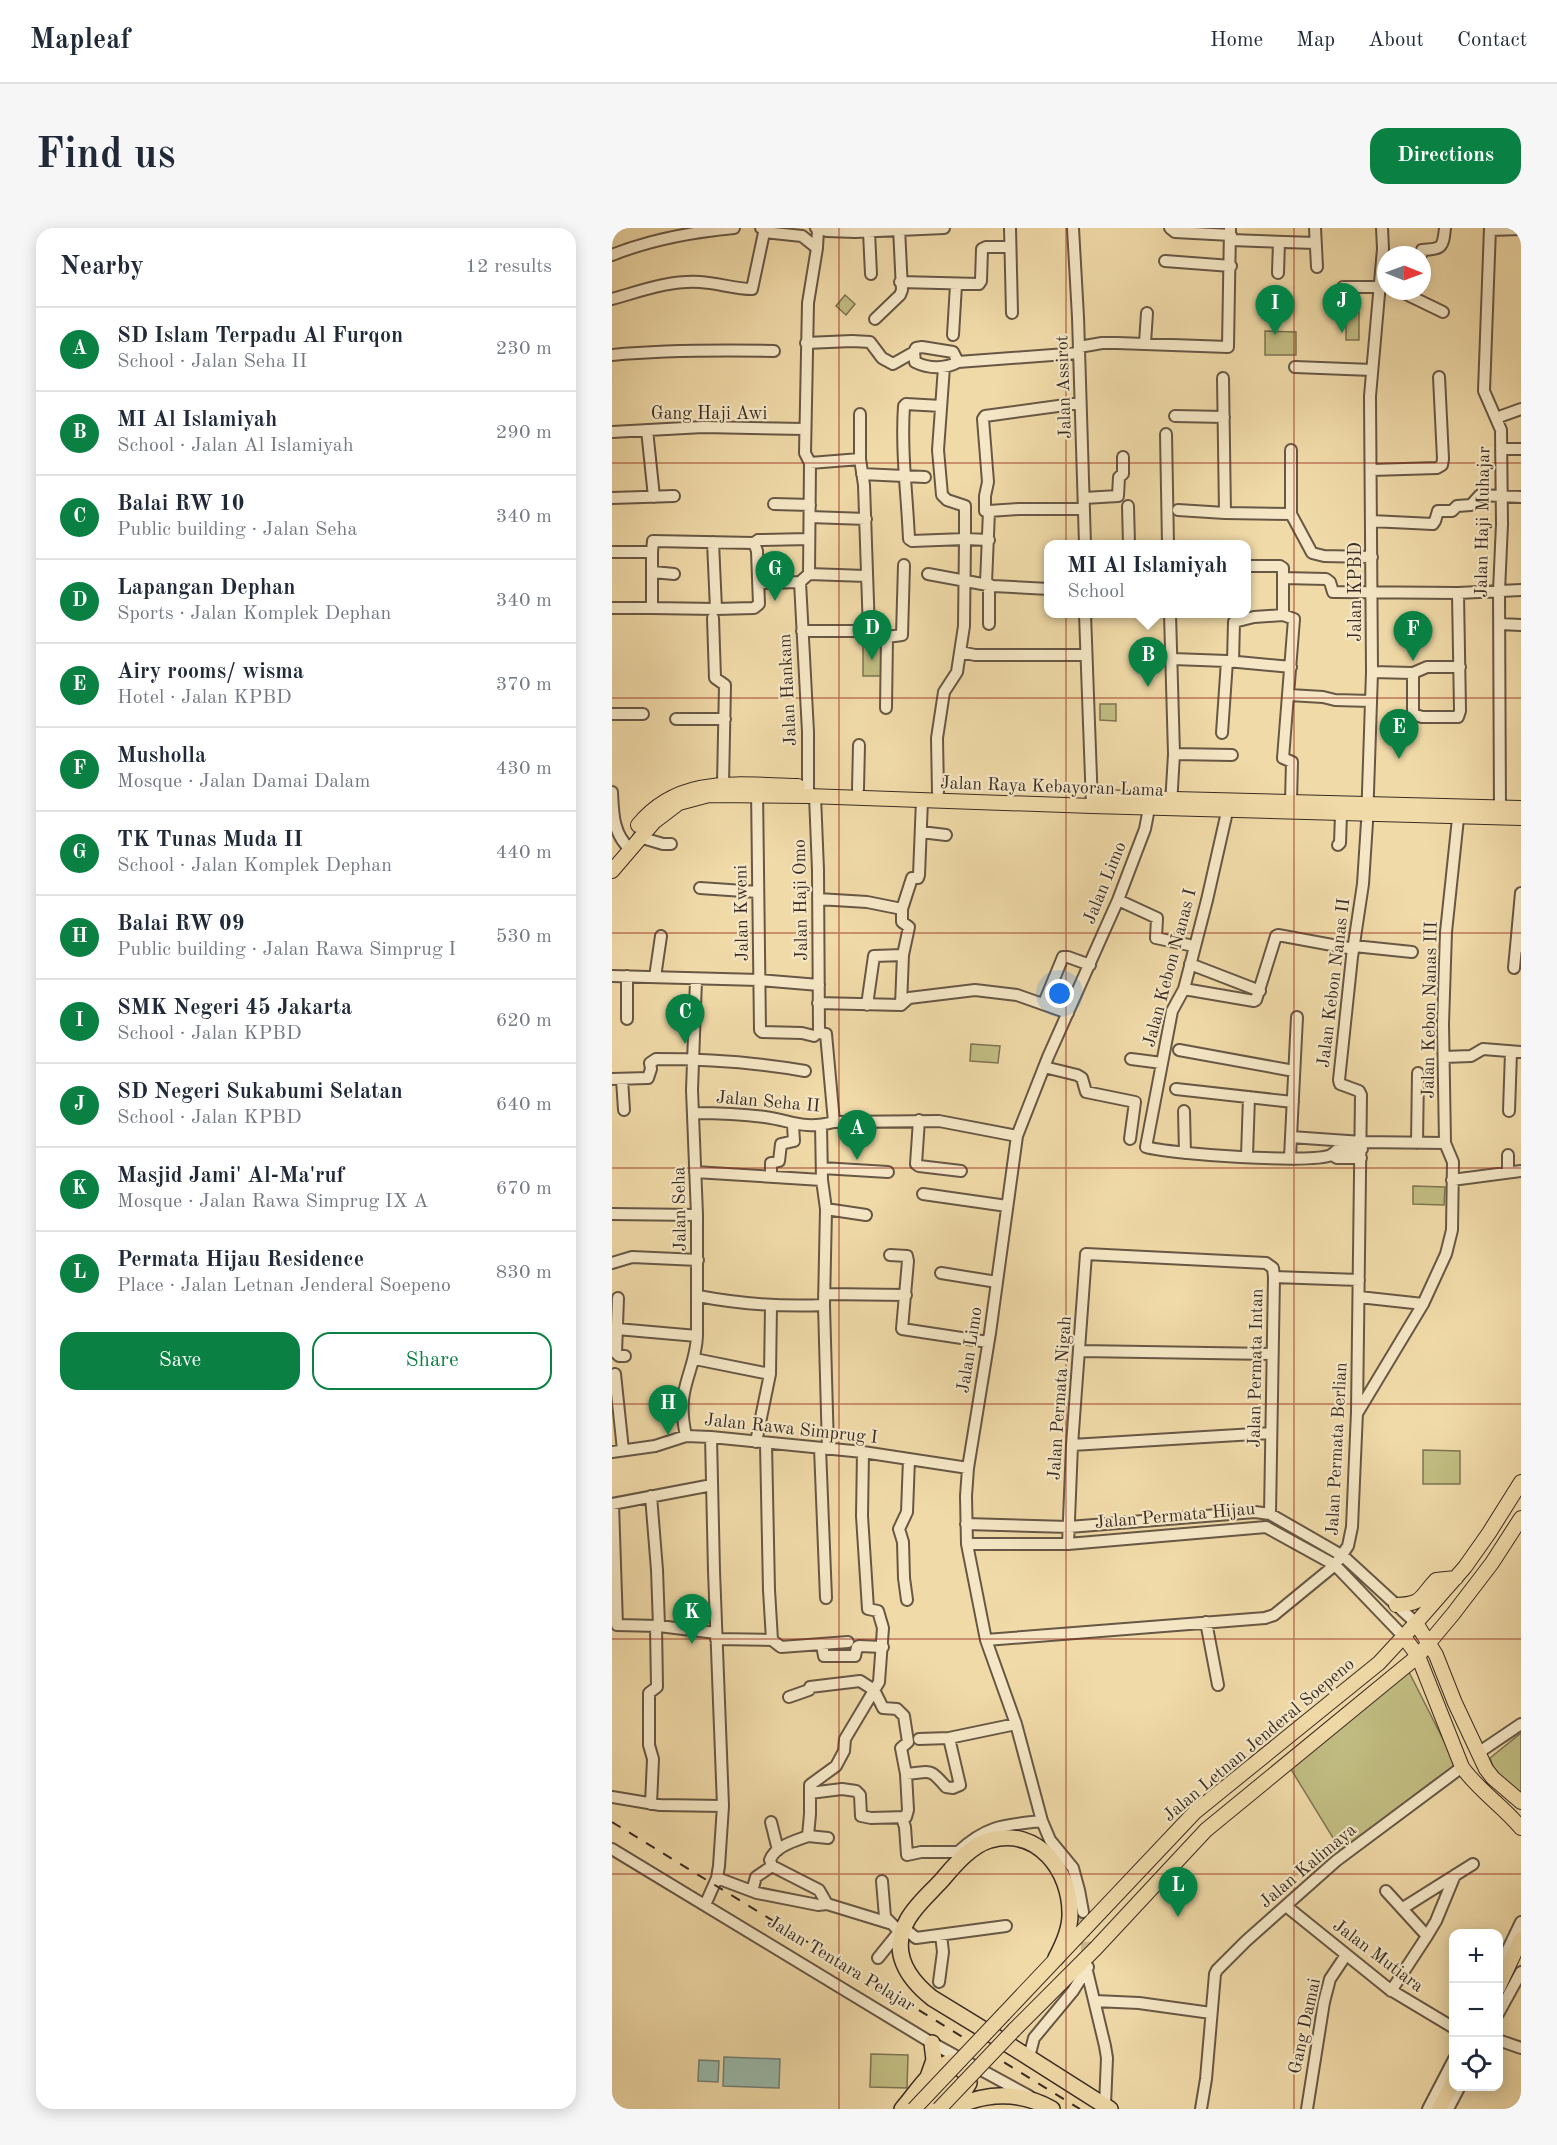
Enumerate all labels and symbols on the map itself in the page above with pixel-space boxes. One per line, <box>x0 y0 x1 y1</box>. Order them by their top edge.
north arrow <box>1377 246 1431 300</box>
pin: J <box>1322 284 1362 333</box>
pin: I <box>1256 285 1294 335</box>
street label: Jalan Assirot <box>1053 335 1075 439</box>
street label: Gang Haji Awi <box>651 405 767 423</box>
street label: Jalan Haji Muhajar <box>1473 446 1493 598</box>
street label: Jalan KPBD <box>1347 542 1365 642</box>
pin: G <box>756 552 794 601</box>
pin: D <box>852 610 892 660</box>
pin: F <box>1394 612 1432 661</box>
street label: Jalan Hankam <box>776 633 800 747</box>
pin: B <box>1128 638 1168 687</box>
pin: E <box>1380 710 1418 759</box>
street label: Jalan Raya Kebayoran Lama <box>940 774 1164 800</box>
street label: Jalan Haji Omo <box>791 839 811 961</box>
street label: Jalan Limo <box>1080 839 1130 927</box>
street label: Jalan Kweni <box>732 864 752 962</box>
street label: Jalan Kebon Nanas I <box>1140 887 1200 1049</box>
street label: Jalan Kebon Nanas II <box>1315 897 1353 1069</box>
street label: Jalan Kebon Nanas III <box>1419 921 1441 1099</box>
your location <box>1045 979 1074 1008</box>
pin: C <box>666 994 704 1044</box>
street label: Jalan Seha II <box>715 1088 821 1116</box>
pin: A <box>838 1110 876 1160</box>
street label: Jalan Seha <box>670 1166 690 1252</box>
street label: Jalan Permata Intan <box>1246 1288 1266 1448</box>
street label: Jalan Limo <box>954 1305 986 1395</box>
street label: Jalan Permata Nigah <box>1045 1315 1075 1481</box>
street label: Jalan Permata Berlian <box>1323 1361 1351 1536</box>
pin: H <box>648 1386 688 1435</box>
street label: Jalan Rawa Simprug I <box>703 1411 879 1447</box>
street label: Jalan Permata Hijau <box>1094 1500 1256 1532</box>
pin: K <box>672 1594 712 1644</box>
street label: Jalan Letnan Jenderal Soepeno <box>1160 1655 1358 1825</box>
street label: Jalan Kalimaya <box>1256 1820 1360 1911</box>
pin: L <box>1158 1868 1198 1917</box>
street label: Jalan Tentara Pelajar <box>764 1913 918 2015</box>
street label: Jalan Mutiara <box>1329 1916 1427 1996</box>
street label: Gang Damai <box>1286 1976 1324 2075</box>

